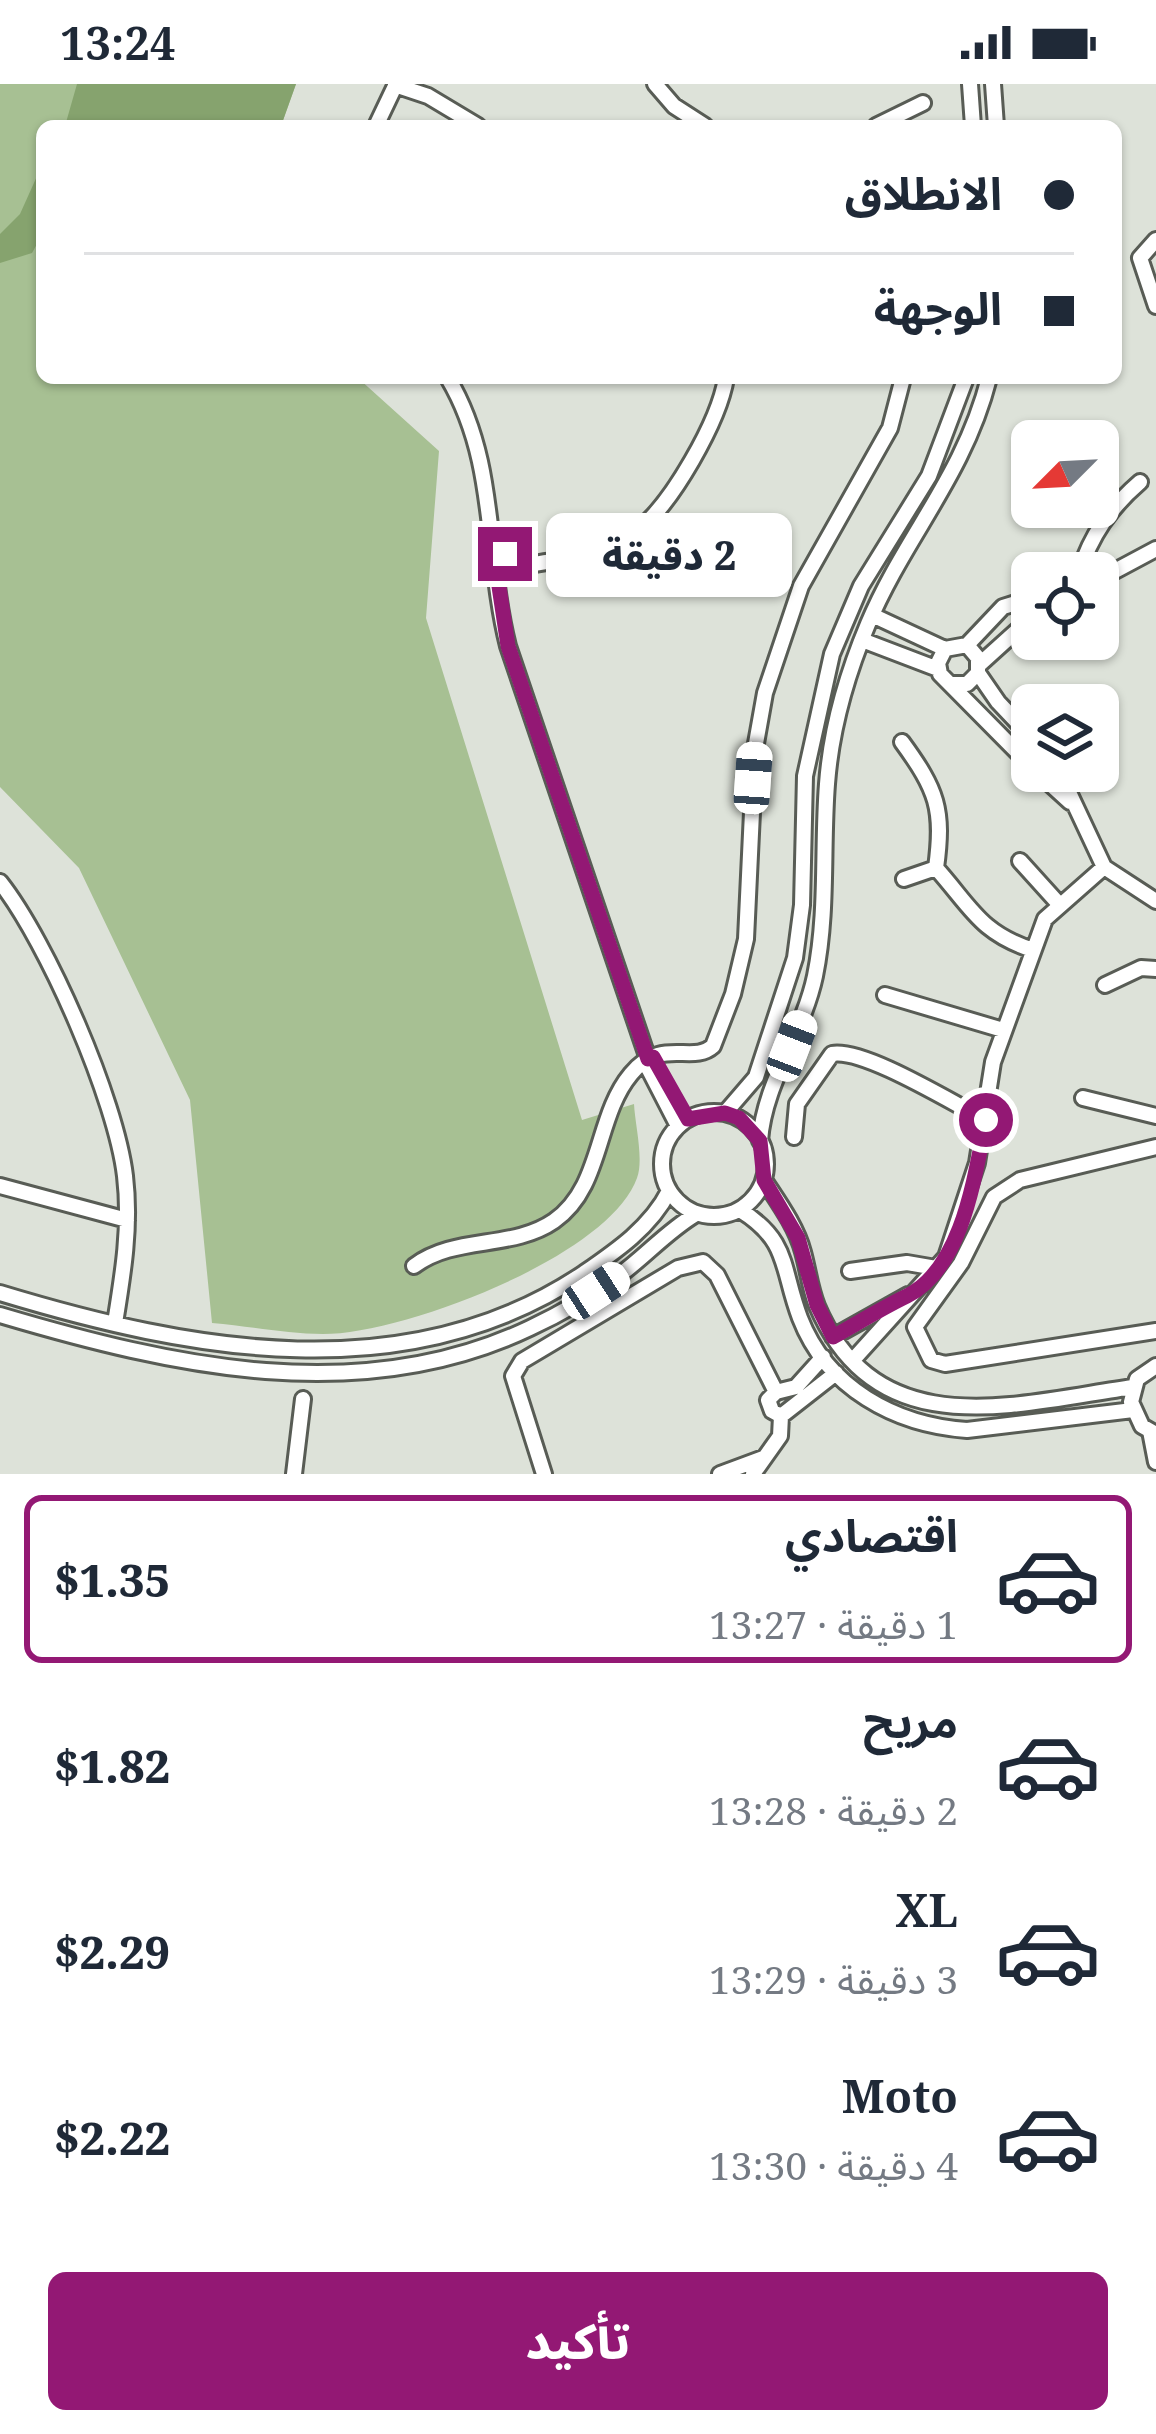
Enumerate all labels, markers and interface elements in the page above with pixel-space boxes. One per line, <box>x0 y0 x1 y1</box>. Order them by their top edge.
text: 13:24 <box>60 12 175 73</box>
text: الانطلاق <box>845 162 1002 223</box>
text: الوجهة <box>874 277 1002 338</box>
north arrow <box>1011 420 1119 528</box>
map controls <box>1011 420 1119 792</box>
callout: 2 دقيقة <box>547 512 793 596</box>
route end <box>478 527 532 581</box>
text: 2 دقيقة <box>602 528 736 581</box>
button: locate <box>1011 552 1119 660</box>
button: layers <box>1011 684 1119 792</box>
car <box>733 741 773 815</box>
car <box>762 1006 822 1086</box>
route start <box>959 1093 1013 1147</box>
car <box>556 1256 636 1326</box>
text: اقتصادي <box>785 1504 958 1565</box>
icon: car <box>994 1525 1102 1633</box>
text: $1.35 <box>54 1549 170 1610</box>
text: 1 دقيقة · 13:27 <box>709 1597 958 1650</box>
text: مريح <box>863 1690 958 1751</box>
icon: car <box>994 1711 1102 1819</box>
text: $1.82 <box>54 1735 170 1796</box>
text: 2 دقيقة · 13:28 <box>709 1783 958 1836</box>
text: XL <box>896 1879 958 1940</box>
icon: car <box>994 1897 1102 2005</box>
text: $2.29 <box>54 1921 170 1982</box>
text: 3 دقيقة · 13:29 <box>709 1952 958 2005</box>
text: Moto <box>842 2065 958 2126</box>
icon: car <box>994 2083 1102 2191</box>
text: $2.22 <box>54 2107 170 2168</box>
text: 4 دقيقة · 13:30 <box>709 2138 958 2191</box>
button: تأكيد <box>48 2272 1108 2410</box>

